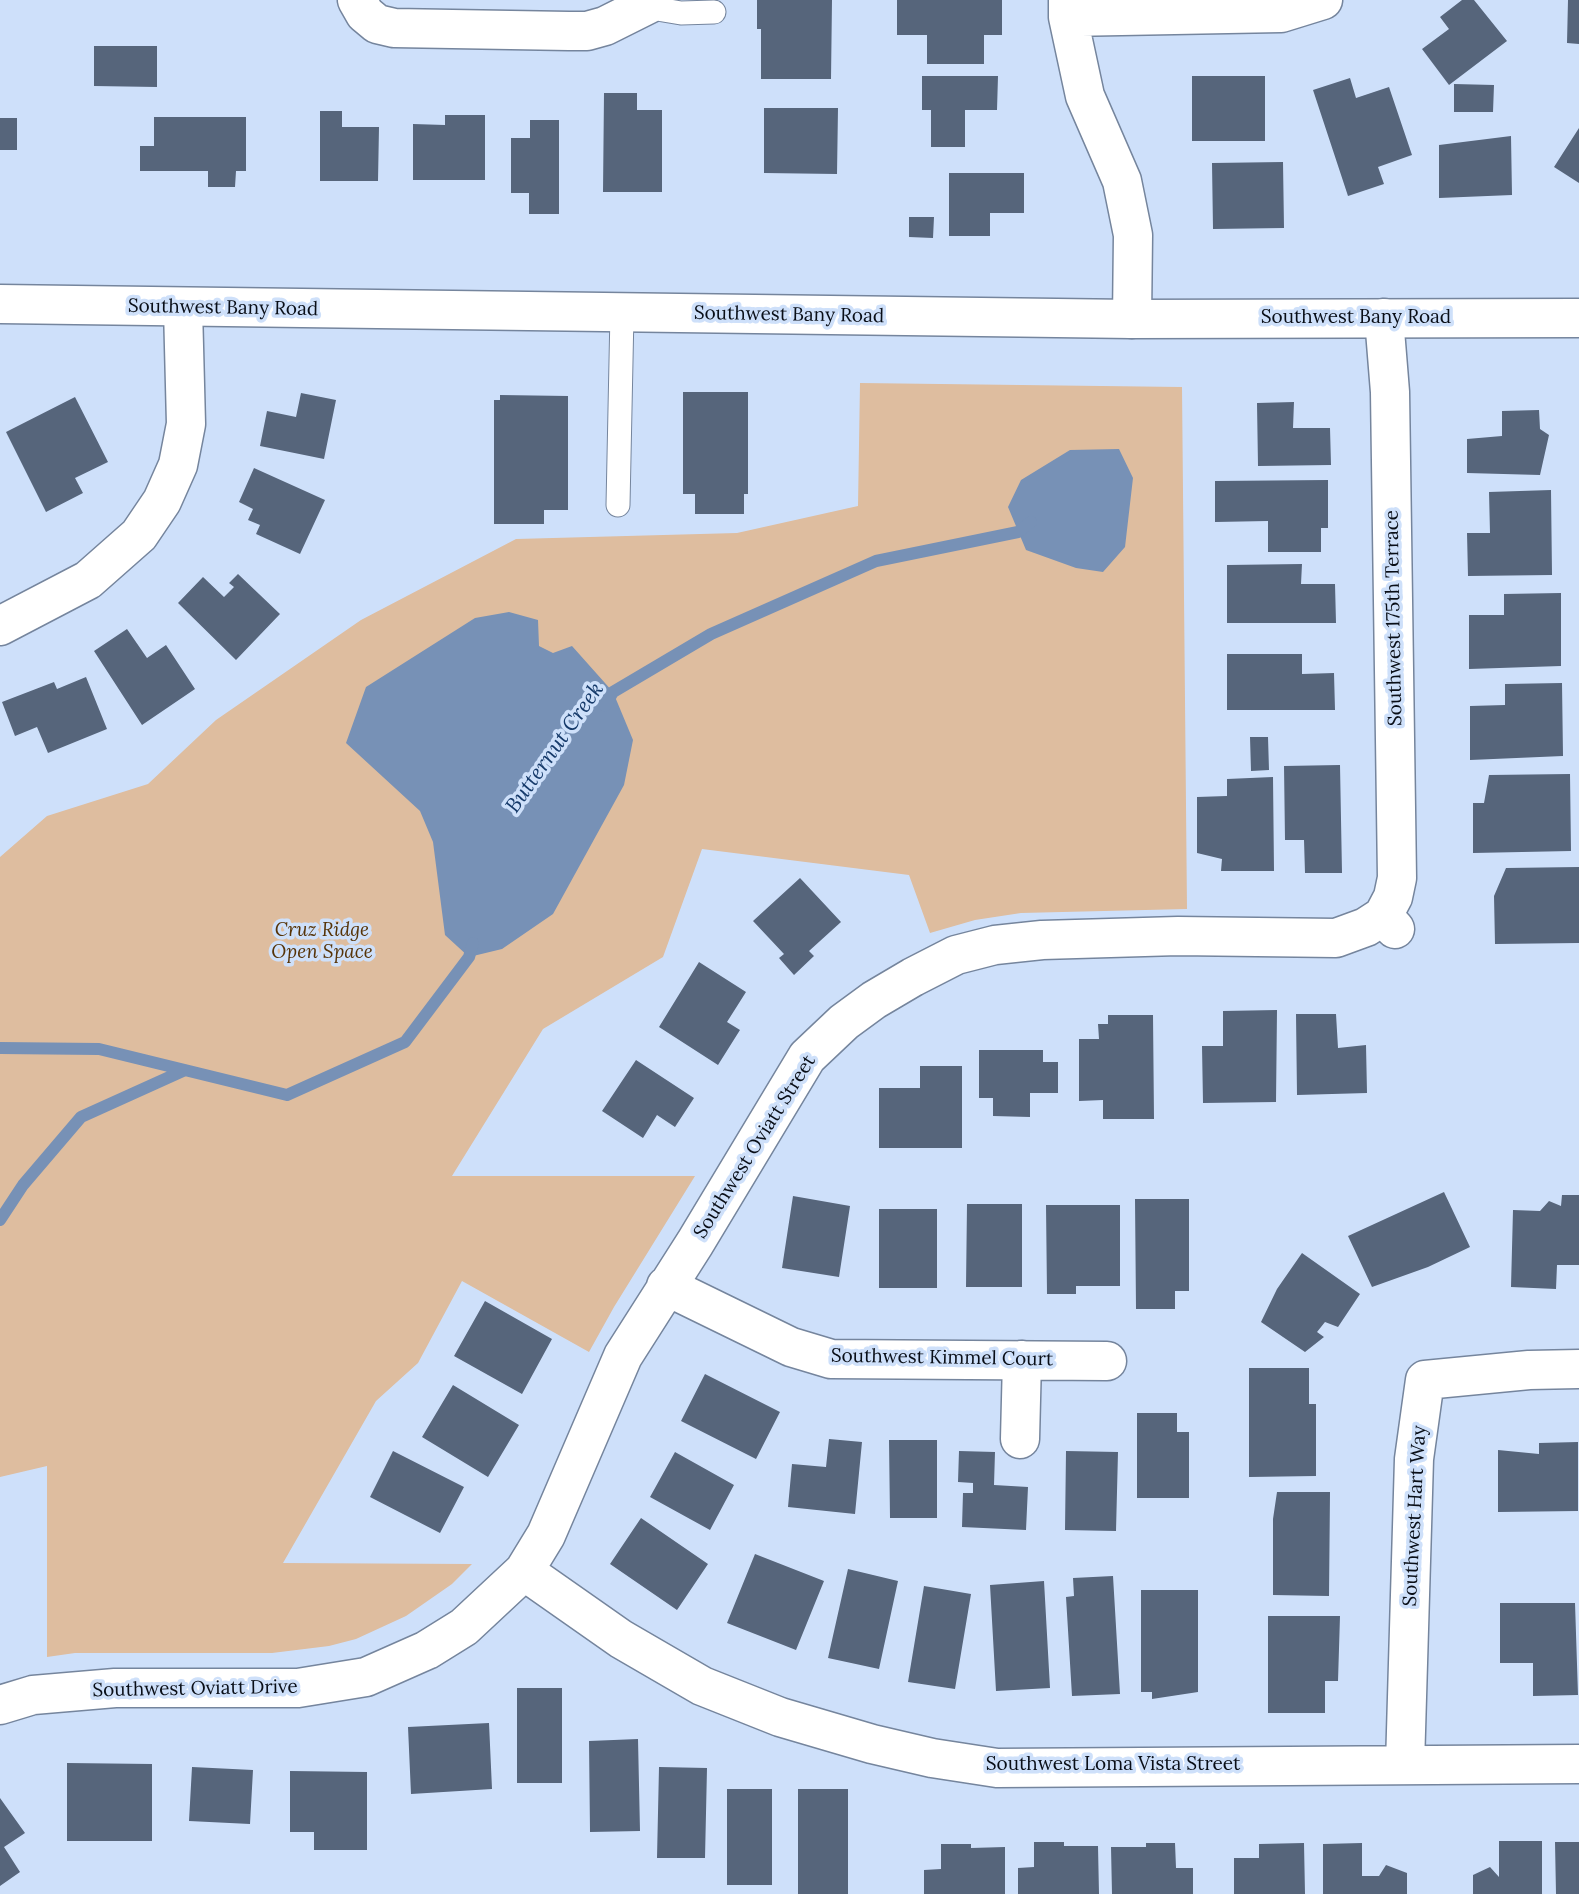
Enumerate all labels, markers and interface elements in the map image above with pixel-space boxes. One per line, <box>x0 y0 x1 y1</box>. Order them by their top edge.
street label: Southwest Bany Road <box>128 295 318 321</box>
street label: Southwest Bany Road <box>694 302 884 328</box>
street label: Southwest Bany Road <box>1261 307 1451 329</box>
street label: Southwest 175th Terrace <box>1381 510 1407 726</box>
water label: Butternut Creek <box>501 678 609 818</box>
park label: Cruz Ridge Open Space <box>271 920 373 964</box>
street label: Southwest Oviatt Street <box>689 1051 821 1243</box>
street label: Southwest Kimmel Court <box>831 1345 1053 1371</box>
street label: Southwest Hart Way <box>1399 1425 1431 1607</box>
street label: Southwest Oviatt Drive <box>92 1676 298 1702</box>
street label: Southwest Loma Vista Street <box>986 1754 1240 1776</box>

